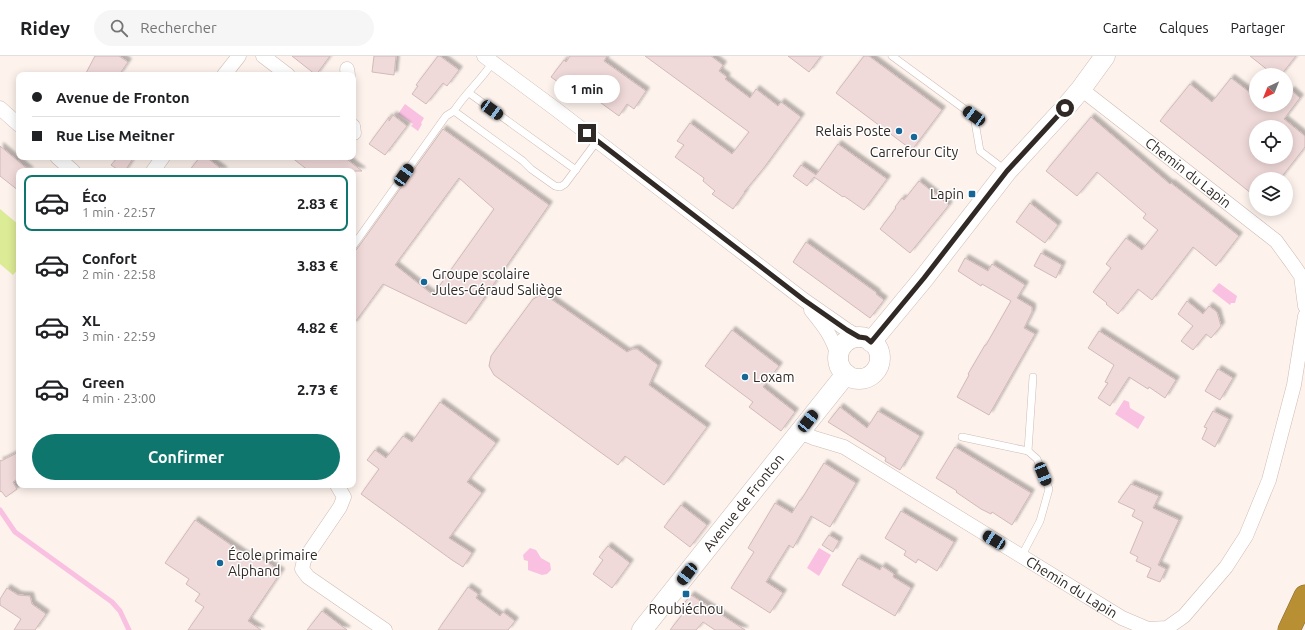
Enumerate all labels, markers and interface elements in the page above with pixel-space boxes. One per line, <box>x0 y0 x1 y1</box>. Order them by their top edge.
search box <box>94 10 374 46</box>
text: Ridey <box>20 17 70 39</box>
icon: search <box>108 17 130 39</box>
text: Rechercher <box>140 19 217 36</box>
text: Carte <box>1103 20 1137 36</box>
text: Calques <box>1159 20 1208 36</box>
text: Partager <box>1230 20 1285 36</box>
north arrow <box>1249 68 1293 112</box>
map controls <box>1249 68 1293 216</box>
callout: 1 min <box>554 75 620 103</box>
text: 1 min <box>571 82 603 96</box>
text: Avenue de Fronton <box>56 89 190 106</box>
car <box>479 98 505 122</box>
route start <box>1056 99 1074 117</box>
car <box>961 104 987 128</box>
button: locate <box>1249 120 1293 164</box>
place label: Relais Poste <box>815 123 891 139</box>
route end <box>578 124 596 142</box>
marker: Relais Poste <box>894 126 904 136</box>
text: Rue Lise Meitner <box>56 127 175 144</box>
marker: Carrefour City <box>909 132 919 142</box>
street label: Chemin du Lapin <box>1142 134 1234 211</box>
place label: Carrefour City <box>870 144 958 160</box>
car <box>392 162 416 188</box>
button: layers <box>1249 172 1293 216</box>
icon: car <box>34 185 70 221</box>
place label: Lapin <box>930 186 964 202</box>
text: Éco <box>82 188 107 205</box>
marker: Lapin <box>967 189 977 199</box>
text: 2.83 € <box>297 195 338 212</box>
text: 1 min · 22:57 <box>82 205 156 219</box>
icon: car <box>34 247 70 283</box>
text: Confort <box>82 250 137 267</box>
text: 3.83 € <box>297 257 338 274</box>
place label: Groupe scolaire Jules-Géraud Saliège <box>432 266 562 298</box>
text: 2 min · 22:58 <box>82 267 156 281</box>
marker: Groupe scolaire Jules-Géraud Saliège <box>419 277 429 287</box>
icon: car <box>34 309 70 345</box>
text: XL <box>82 312 100 329</box>
text: 4.82 € <box>297 319 338 336</box>
text: 3 min · 22:59 <box>82 329 156 343</box>
place label: Loxam <box>753 369 794 385</box>
icon: car <box>34 371 70 407</box>
marker: Loxam <box>740 372 750 382</box>
text: Green <box>82 374 124 391</box>
text: 2.73 € <box>297 381 338 398</box>
text: 4 min · 23:00 <box>82 391 156 405</box>
car <box>796 408 820 434</box>
button: Confirmer <box>32 434 340 480</box>
street label: Avenue de Fronton <box>700 451 787 554</box>
car <box>1033 461 1053 487</box>
car <box>981 529 1007 551</box>
place label: École primaire Alphand <box>228 546 318 579</box>
street label: Chemin du Lapin <box>1023 553 1120 621</box>
marker: École primaire Alphand <box>215 558 225 568</box>
car <box>675 561 699 587</box>
marker: Roubiéchou <box>681 589 691 599</box>
place label: Roubiéchou <box>649 601 723 617</box>

